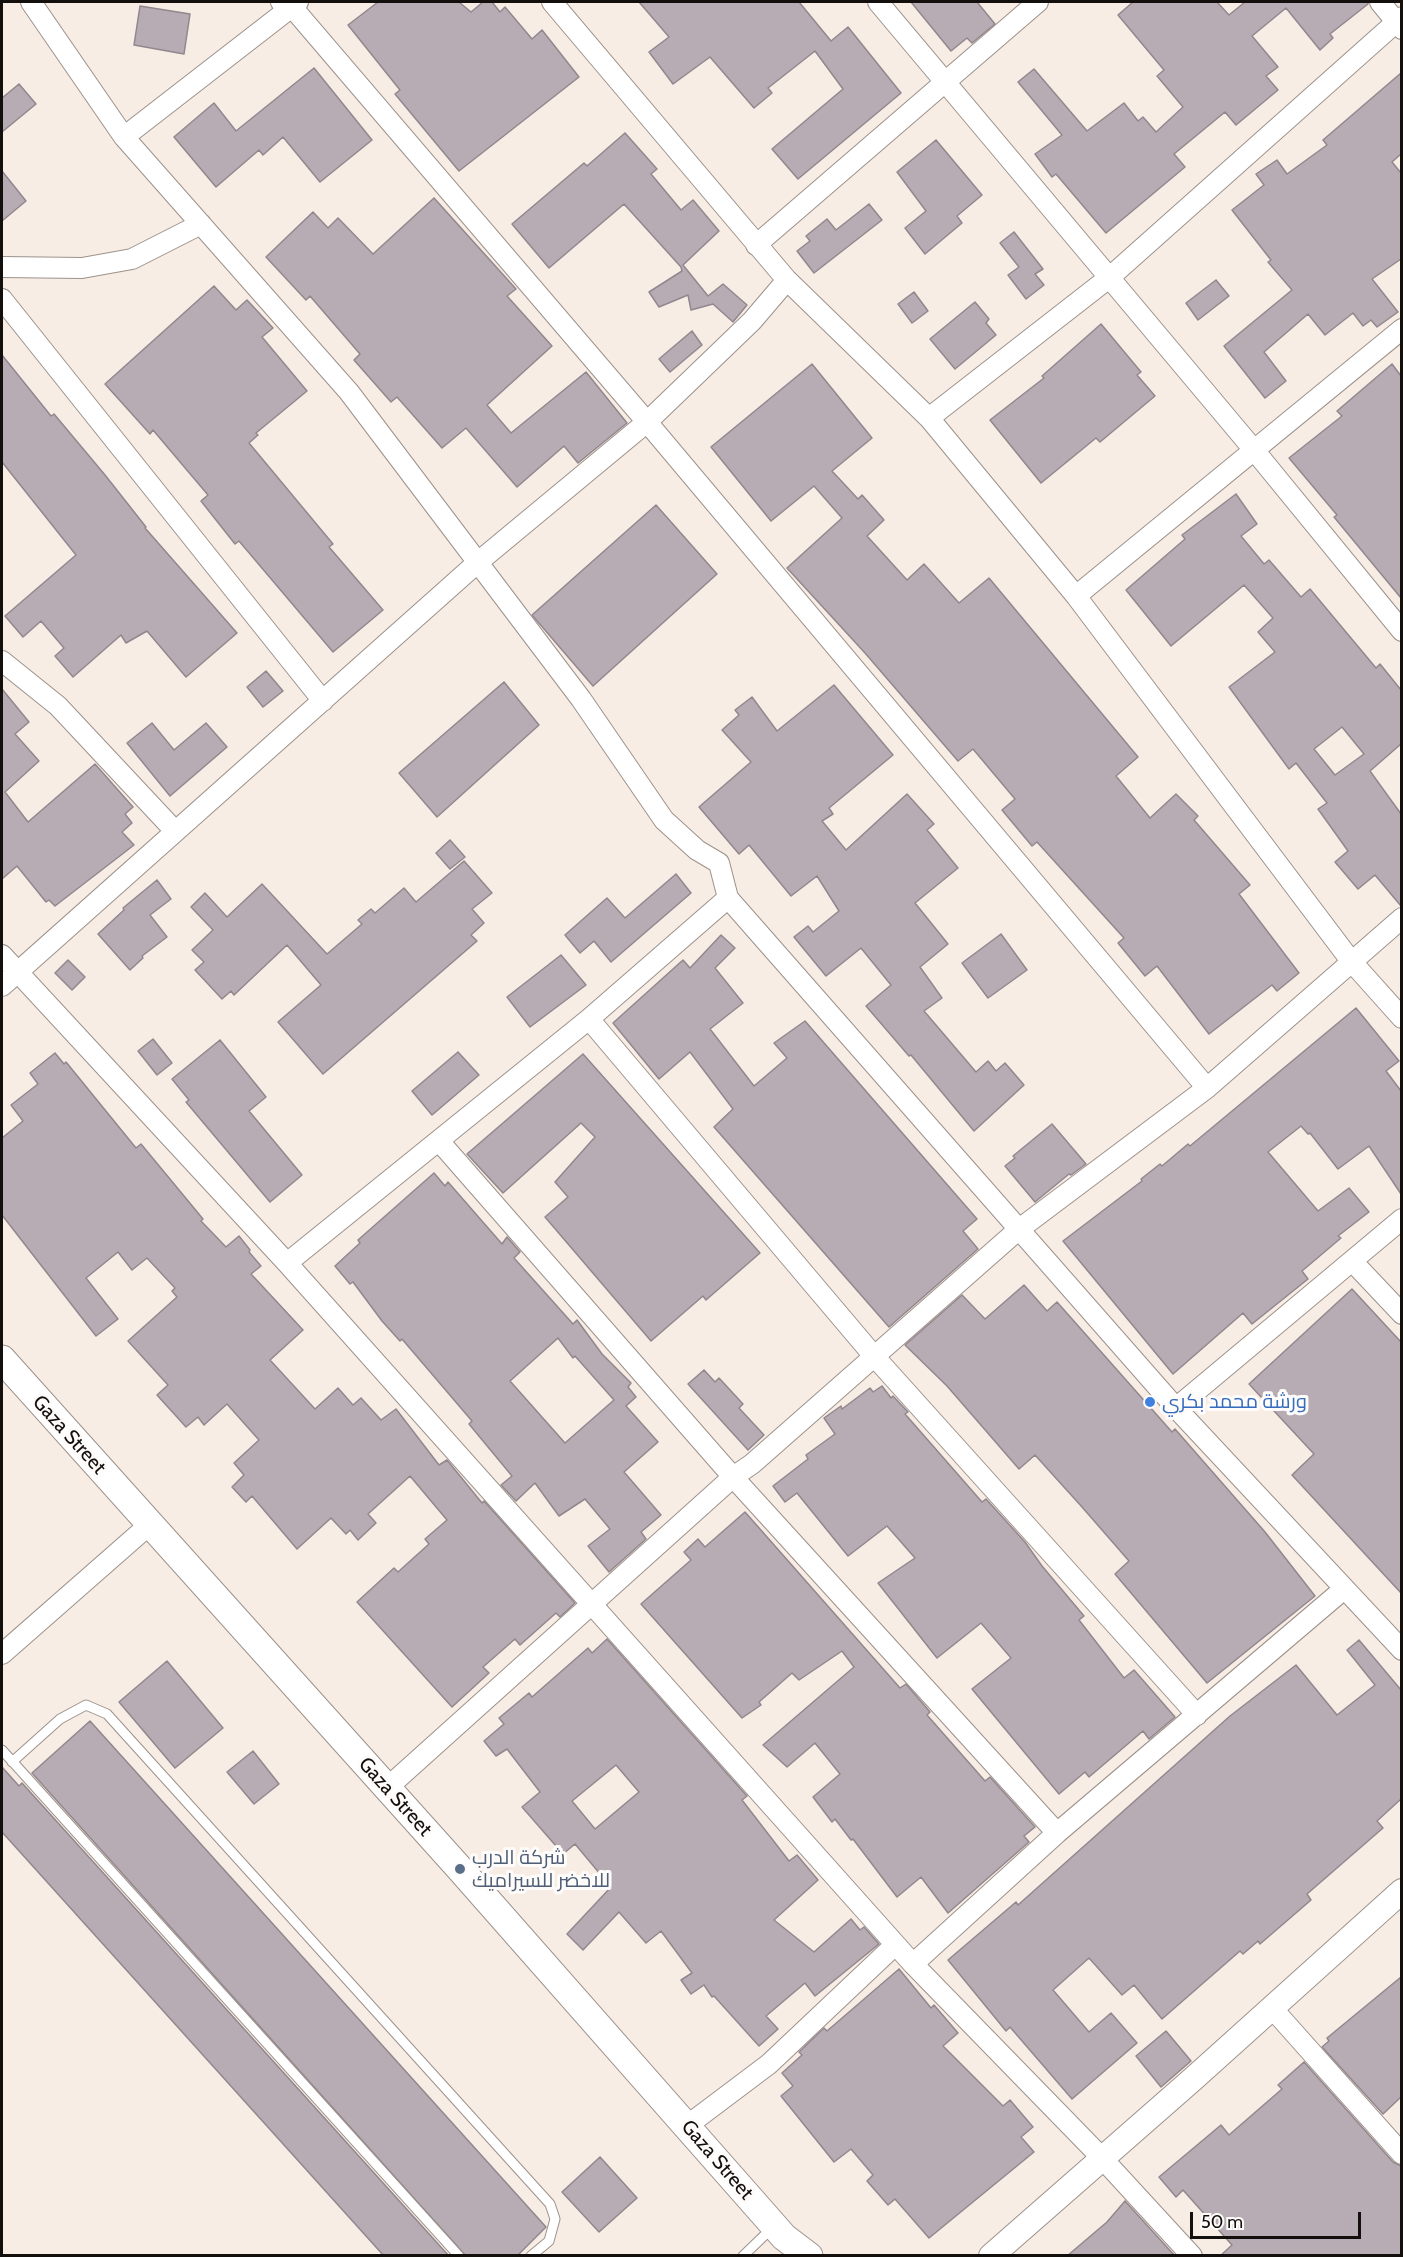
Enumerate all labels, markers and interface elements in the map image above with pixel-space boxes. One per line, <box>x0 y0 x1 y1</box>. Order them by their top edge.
place label: ورشة محمد بكري <box>1162 1390 1307 1414</box>
street label: Gaza Street <box>27 1391 111 1479</box>
marker: ورشة محمد بكري <box>1143 1395 1157 1409</box>
street label: Gaza Street <box>353 1753 437 1841</box>
place label: شركة الدرب للاخضر للسيراميك <box>472 1846 610 1893</box>
marker: شركة الدرب للاخضر للسيراميك <box>453 1862 467 1876</box>
street label: Gaza Street <box>676 2115 758 2205</box>
scale bar <box>1193 2200 1364 2238</box>
text: 50 m <box>1201 2211 1243 2233</box>

